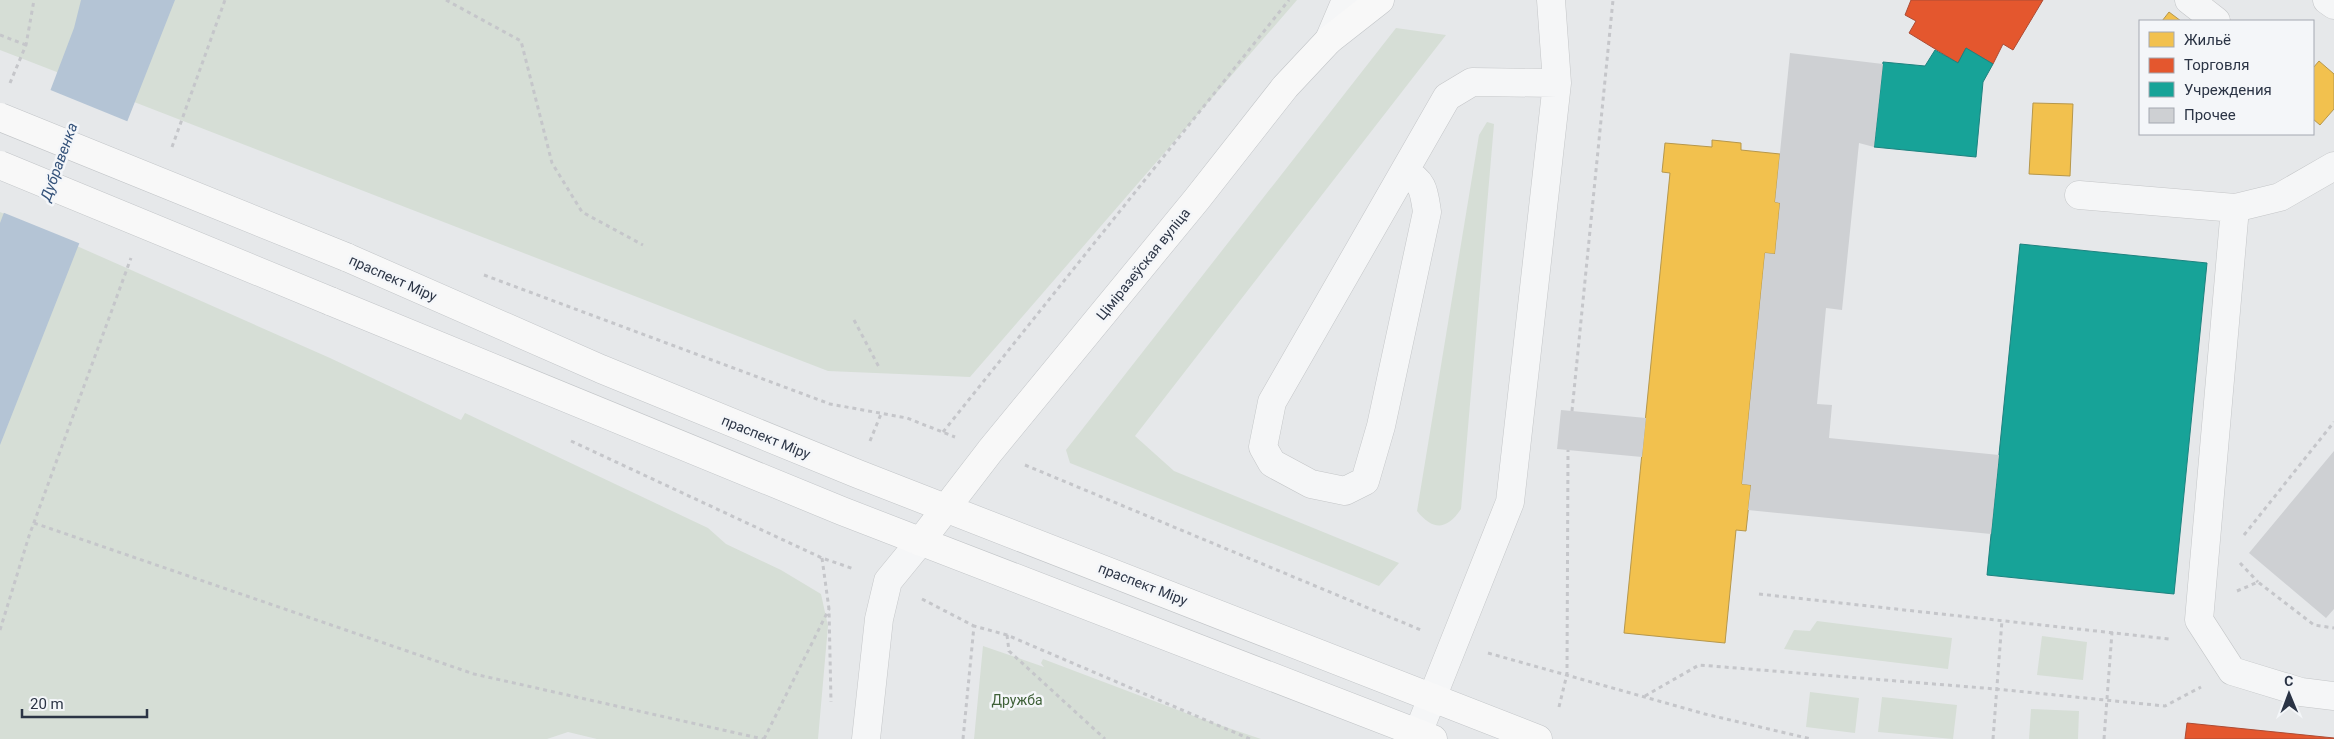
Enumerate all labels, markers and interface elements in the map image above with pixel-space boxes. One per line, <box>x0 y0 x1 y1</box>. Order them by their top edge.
legend <box>2139 20 2314 135</box>
text: Жильё <box>2184 31 2231 49</box>
text: Торговля <box>2184 56 2249 74</box>
text: Учреждения <box>2184 81 2272 99</box>
text: Прочее <box>2184 106 2236 124</box>
water label: Дубравенка <box>36 120 82 205</box>
street label: Ціміразеўская вуліца <box>1093 205 1193 323</box>
street label: праспект Міру <box>347 252 440 305</box>
street label: праспект Міру <box>719 412 813 462</box>
street label: праспект Міру <box>1096 560 1190 608</box>
north arrow <box>2264 669 2314 719</box>
text: С <box>2284 673 2293 689</box>
scale bar <box>22 686 148 718</box>
park label: Дружба <box>991 692 1043 708</box>
text: 20 m <box>30 695 64 713</box>

